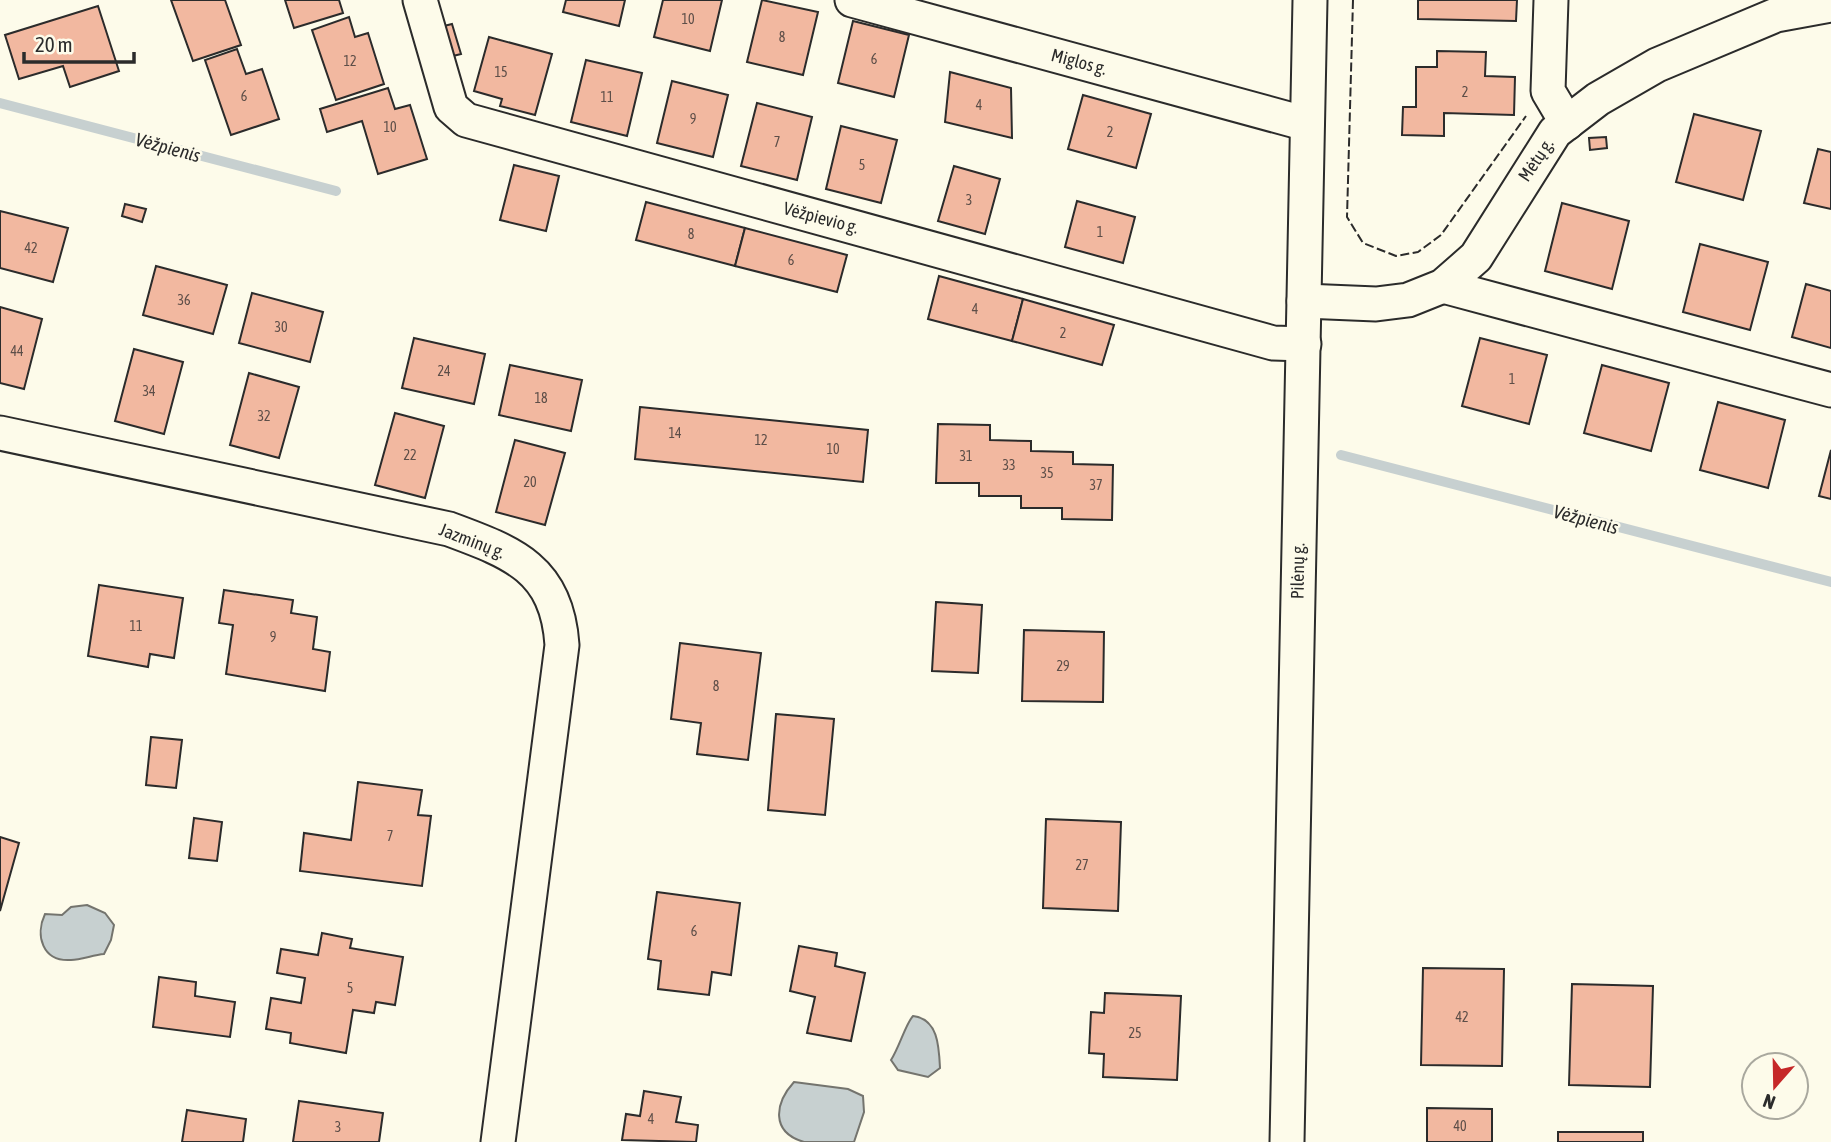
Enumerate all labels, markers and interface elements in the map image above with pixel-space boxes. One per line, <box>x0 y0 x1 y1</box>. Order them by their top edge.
house number: 10 <box>681 11 695 27</box>
scale bar <box>24 21 135 65</box>
house number: 8 <box>779 29 786 45</box>
text: 20 m <box>35 32 73 56</box>
street label: Miglos g. <box>1049 44 1109 79</box>
house number: 6 <box>871 51 878 67</box>
house number: 12 <box>343 53 357 69</box>
house number: 15 <box>494 64 508 80</box>
house number: 2 <box>1462 84 1468 100</box>
house number: 6 <box>241 88 248 104</box>
house number: 11 <box>600 89 614 105</box>
house number: 4 <box>976 97 983 113</box>
house number: 9 <box>690 111 696 127</box>
house number: 10 <box>383 119 397 135</box>
house number: 2 <box>1107 124 1113 140</box>
water label: Vėžpienis <box>133 128 203 166</box>
house number: 7 <box>774 134 780 150</box>
street label: Mėtų g. <box>1514 134 1558 185</box>
house number: 5 <box>859 157 865 173</box>
house number: 3 <box>966 192 972 208</box>
street label: Vėžpievio g. <box>781 197 861 238</box>
house number: 1 <box>1097 224 1103 240</box>
house number: 8 <box>688 226 695 242</box>
house number: 42 <box>24 240 38 256</box>
house number: 6 <box>788 252 795 268</box>
house number: 36 <box>177 292 191 308</box>
house number: 4 <box>972 301 979 317</box>
house number: 30 <box>274 319 288 335</box>
house number: 2 <box>1060 325 1066 341</box>
house number: 44 <box>10 343 24 359</box>
house number: 24 <box>437 363 451 379</box>
house number: 1 <box>1509 371 1515 387</box>
house number: 34 <box>142 383 156 399</box>
house number: 18 <box>534 390 548 406</box>
house number: 32 <box>257 408 271 424</box>
house number: 14 <box>668 425 682 441</box>
house number: 12 <box>754 432 768 448</box>
house number: 10 <box>826 441 840 457</box>
house number: 22 <box>403 447 417 463</box>
house number: 31 <box>959 448 973 464</box>
house number: 33 <box>1002 457 1016 473</box>
house number: 35 <box>1040 465 1054 481</box>
house number: 20 <box>523 474 537 490</box>
house number: 37 <box>1089 477 1103 493</box>
water label: Vėžpienis <box>1551 500 1621 538</box>
street label: Jazminų g. <box>436 518 508 563</box>
street label: Pilėnų g. <box>1287 543 1308 599</box>
house number: 11 <box>129 618 143 634</box>
house number: 9 <box>270 629 276 645</box>
house number: 29 <box>1056 658 1070 674</box>
house number: 8 <box>713 678 720 694</box>
house number: 7 <box>387 828 393 844</box>
house number: 27 <box>1075 857 1089 873</box>
house number: 6 <box>691 923 698 939</box>
house number: 5 <box>347 980 353 996</box>
house number: 42 <box>1455 1009 1469 1025</box>
house number: 25 <box>1128 1025 1142 1041</box>
north arrow <box>1740 1051 1810 1121</box>
text: N <box>1760 1090 1778 1114</box>
house number: 4 <box>648 1111 655 1127</box>
house number: 40 <box>1453 1118 1467 1134</box>
house number: 3 <box>335 1119 341 1135</box>

